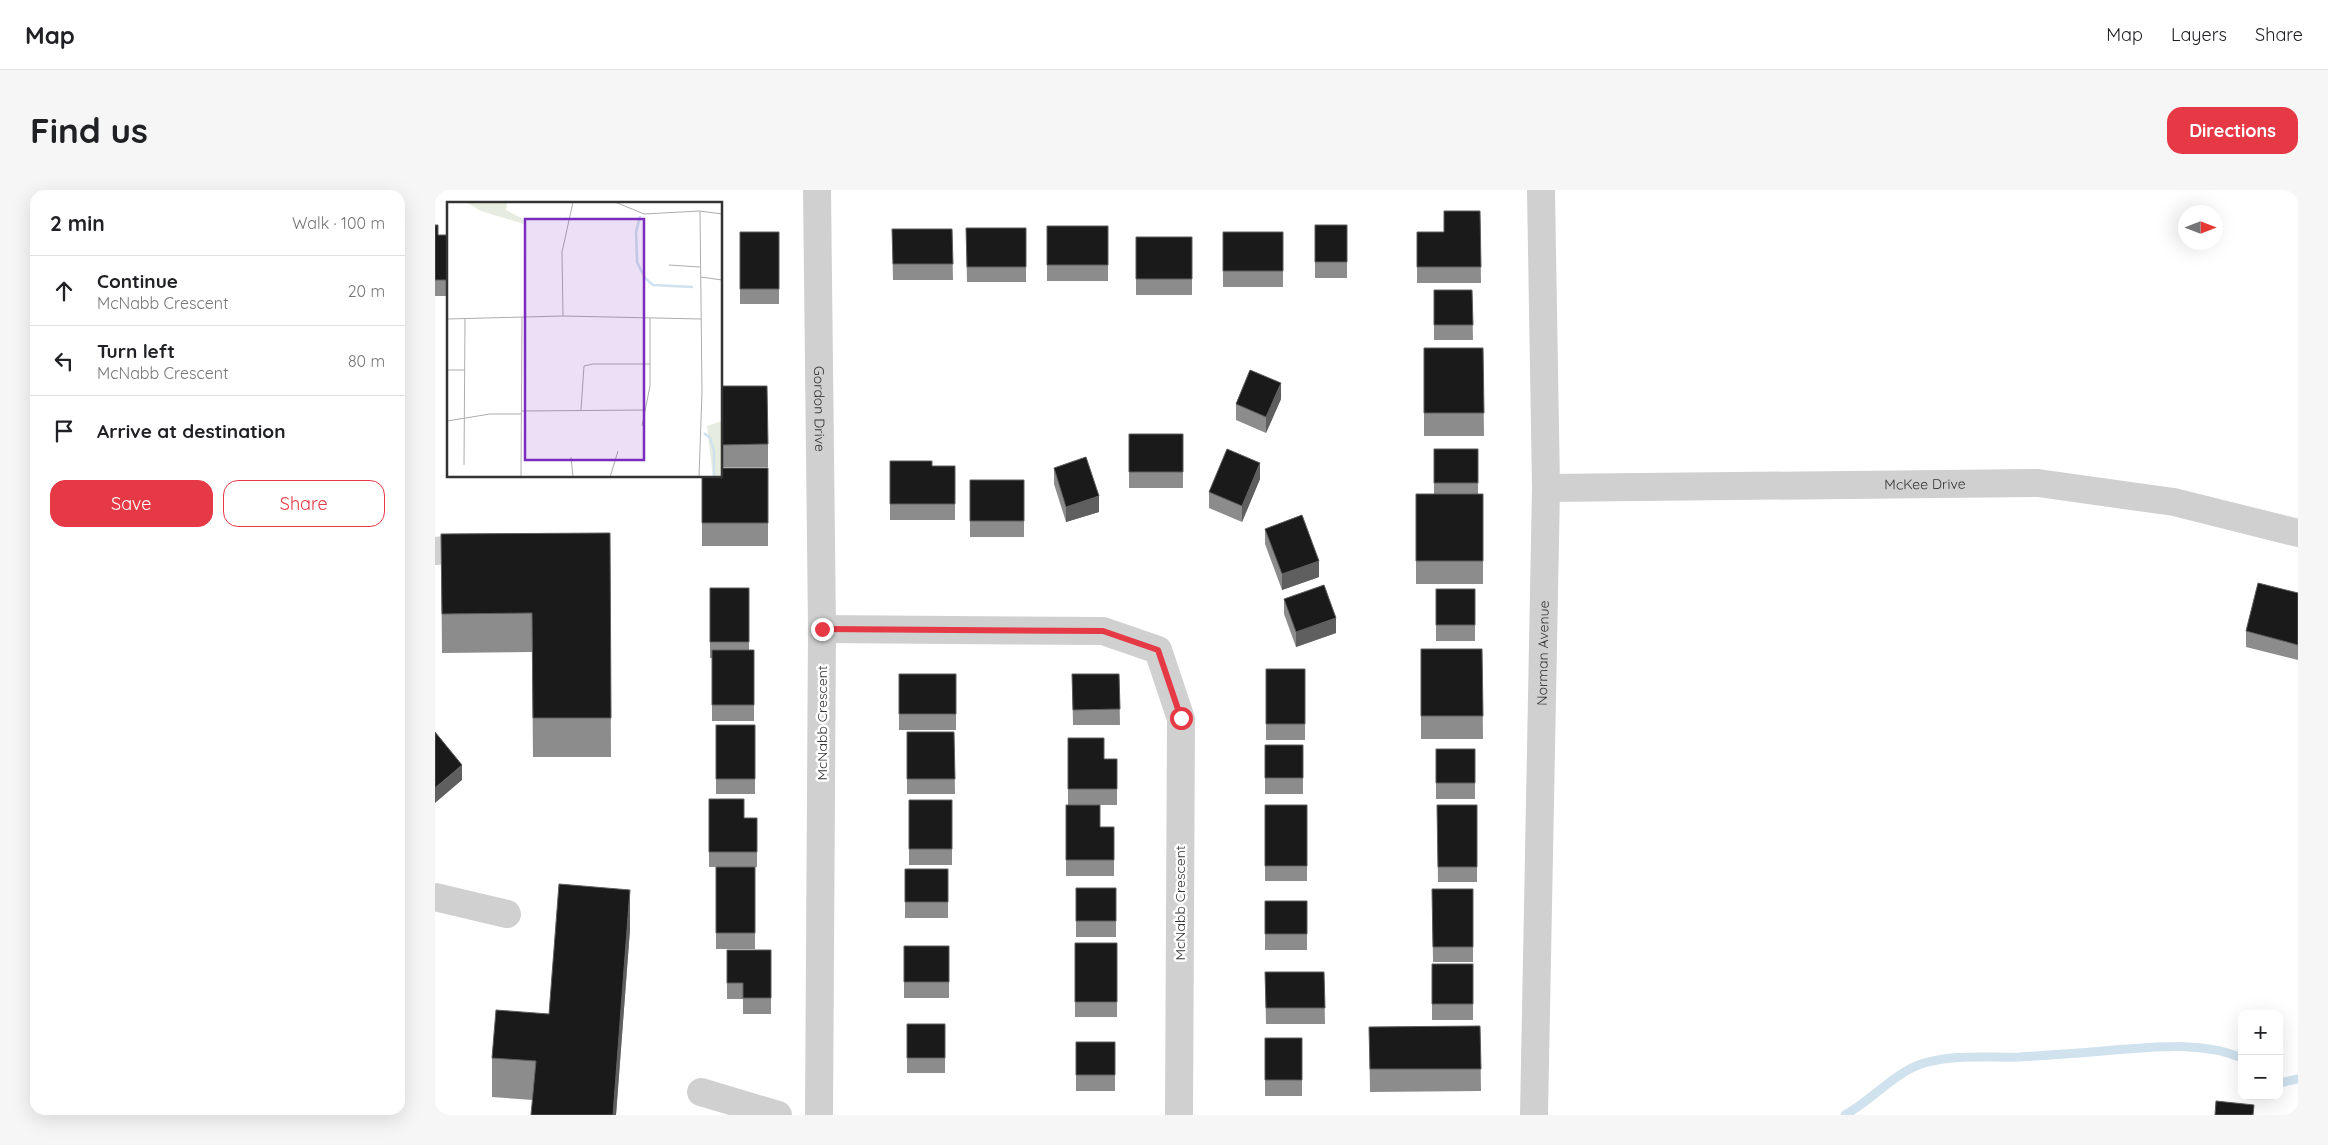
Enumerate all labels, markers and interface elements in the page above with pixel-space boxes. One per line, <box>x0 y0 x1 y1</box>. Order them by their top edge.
text: Map <box>25 20 75 50</box>
text: Map <box>2106 23 2143 46</box>
text: Layers <box>2171 23 2227 46</box>
text: Share <box>2255 23 2303 46</box>
button: Directions <box>2167 107 2298 154</box>
text: Find us <box>30 108 148 152</box>
inset map <box>447 202 723 478</box>
north arrow <box>2178 205 2223 250</box>
text: 2 min <box>50 210 105 236</box>
text: Walk · 100 m <box>292 213 385 233</box>
text: Continue <box>97 269 178 293</box>
icon: ahead <box>50 277 78 305</box>
text: 20 m <box>348 281 385 301</box>
text: McNabb Crescent <box>97 293 228 313</box>
text: Turn left <box>97 339 175 363</box>
icon: left <box>50 347 78 375</box>
text: 80 m <box>348 351 385 371</box>
text: McNabb Crescent <box>97 363 228 383</box>
street label: Gordon Drive <box>810 366 829 452</box>
icon: arrive <box>50 417 78 445</box>
text: Arrive at destination <box>97 419 286 443</box>
street label: McKee Drive <box>1884 475 1966 494</box>
button: Save <box>50 480 213 527</box>
button: Share <box>223 480 385 527</box>
street label: Norman Avenue <box>1533 600 1553 706</box>
route end <box>811 618 834 641</box>
street label: McNabb Crescent <box>813 665 831 781</box>
route start <box>1170 707 1193 730</box>
street label: McNabb Crescent <box>1171 845 1189 961</box>
map controls <box>2238 1010 2283 1100</box>
button: + <box>2238 1010 2283 1055</box>
button: − <box>2238 1055 2283 1100</box>

